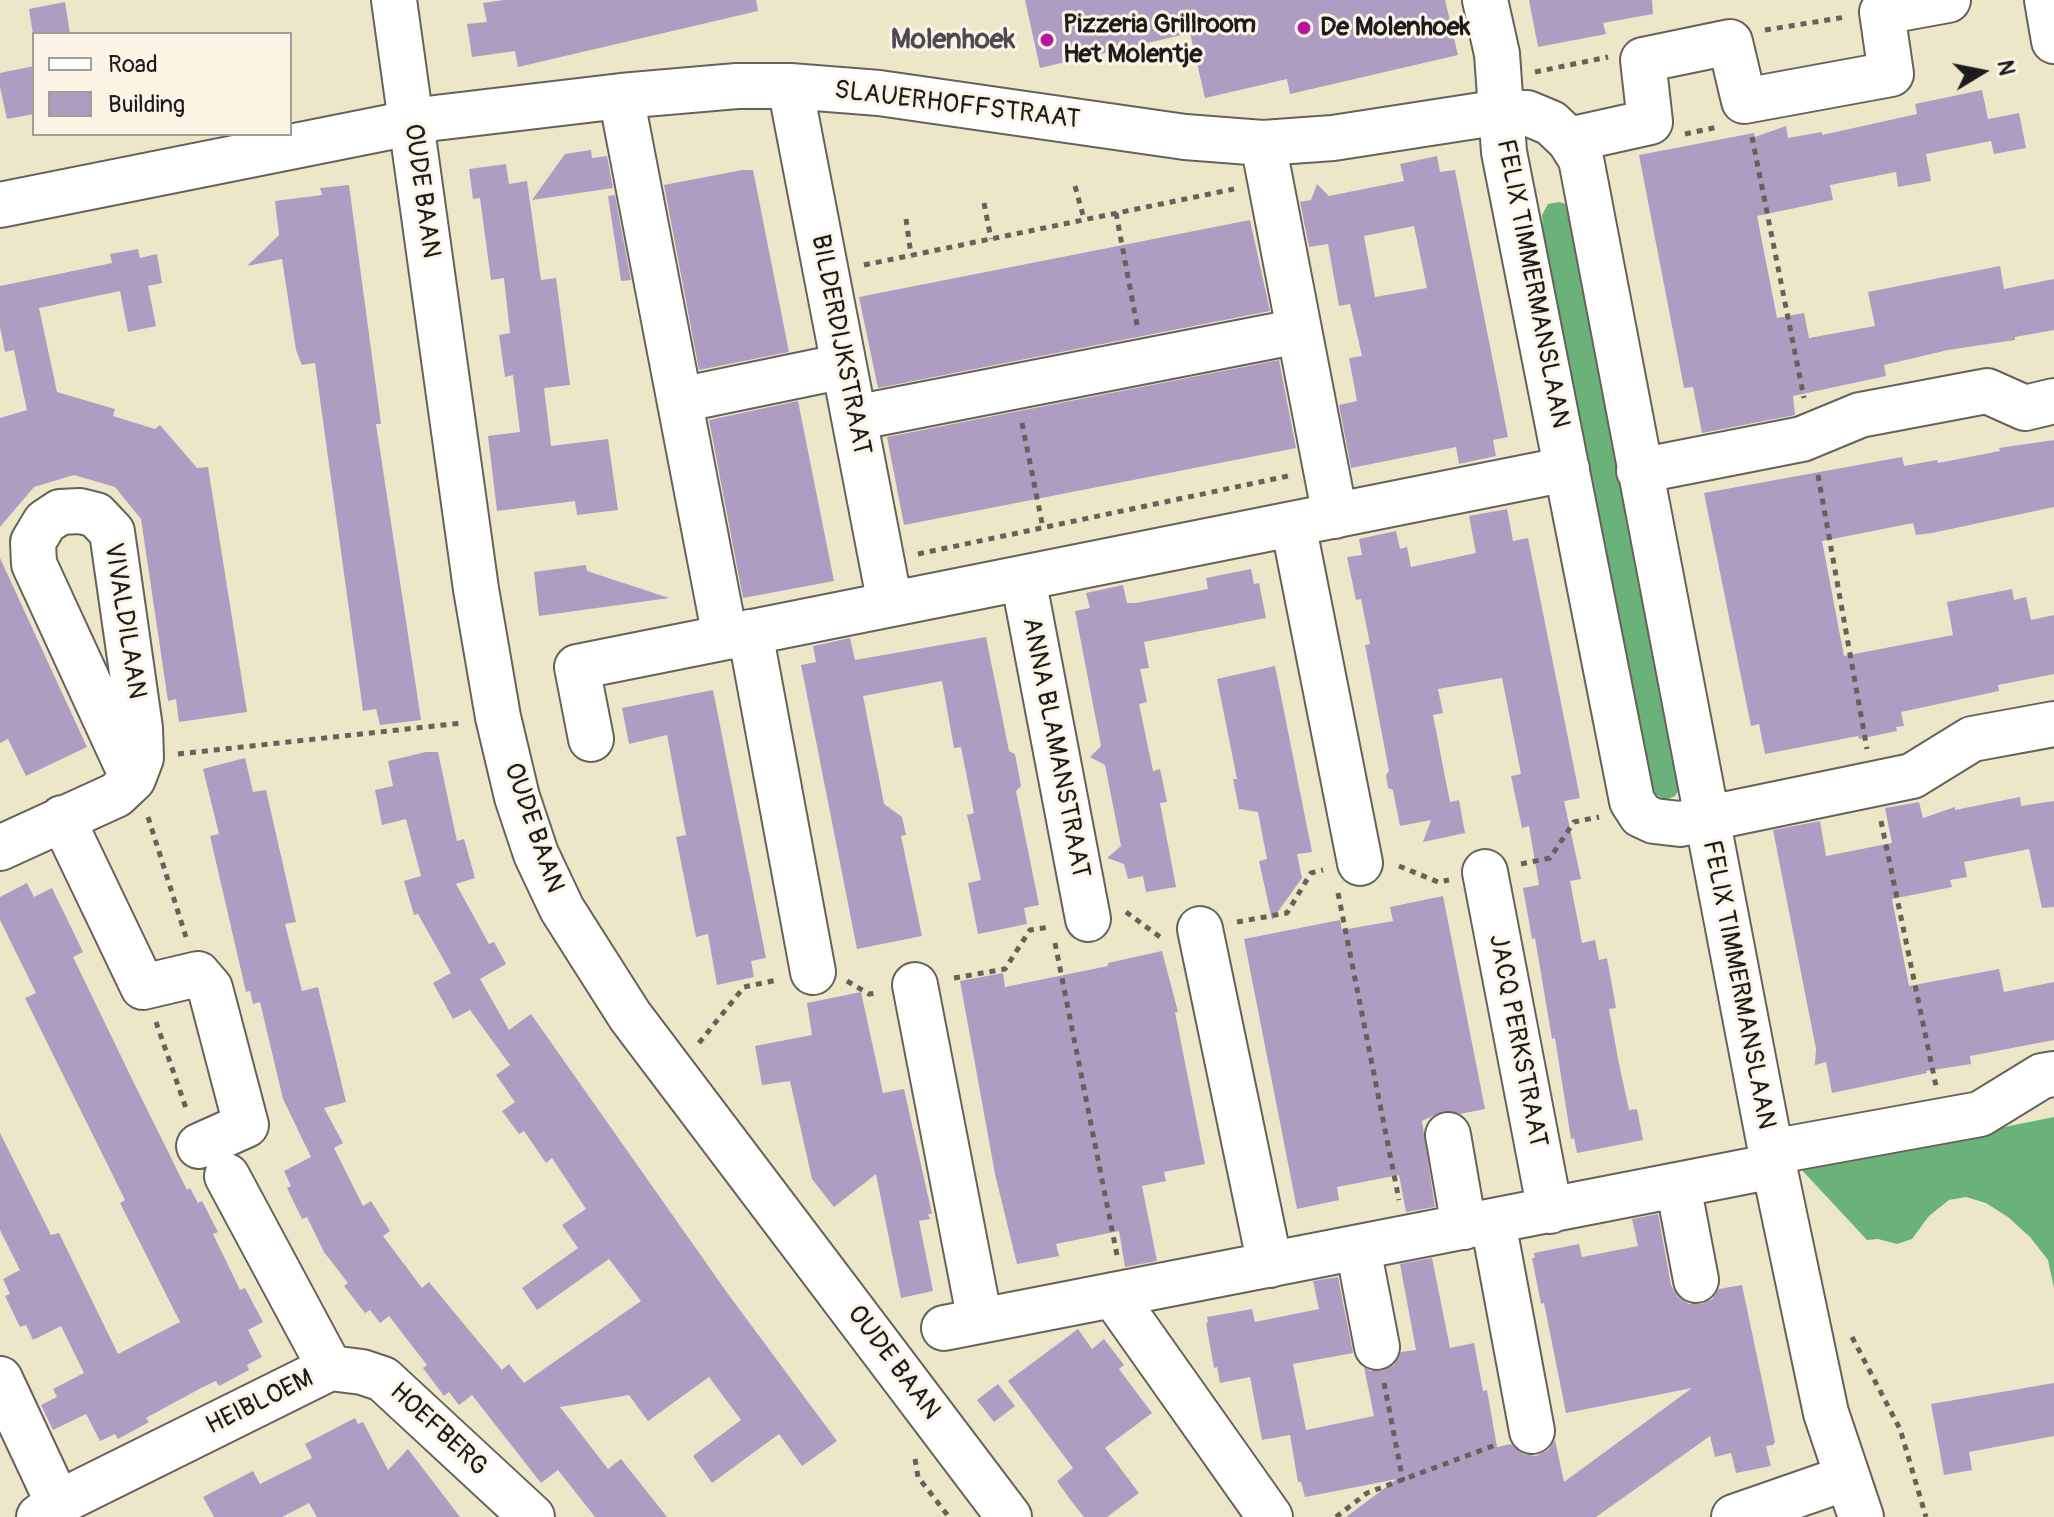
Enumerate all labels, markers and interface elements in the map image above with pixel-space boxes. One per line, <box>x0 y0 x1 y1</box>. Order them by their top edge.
place label: Pizzeria Grillroom Het Molentje <box>1063 9 1256 70</box>
place label: De Molenhoek <box>1320 12 1470 44</box>
marker: De Molenhoek <box>1295 19 1313 37</box>
district label: Molenhoek <box>891 24 1015 58</box>
marker: Pizzeria Grillroom Het Molentje <box>1038 31 1056 49</box>
legend <box>32 32 292 136</box>
north arrow <box>1942 32 2022 112</box>
text: Road <box>108 50 158 79</box>
text: N <box>1991 58 2021 78</box>
street label: SLAUERHOFFSTRAAT <box>832 75 1082 137</box>
text: Building <box>108 90 185 119</box>
street label: OUDE BAAN <box>396 122 446 260</box>
street label: FELIX TIMMERMANSLAAN <box>1489 137 1575 431</box>
street label: BILDERDIJKSTRAAT <box>803 232 877 458</box>
street label: VIVALDILAAN <box>96 541 152 701</box>
street label: ANNA BLAMANSTRAAT <box>1014 615 1096 881</box>
street label: OUDE BAAN <box>496 759 570 897</box>
street label: FELIX TIMMERMANSLAAN <box>1695 838 1781 1132</box>
street label: JACQ PERKSTRAAT <box>1481 932 1553 1150</box>
street label: OUDE BAAN <box>840 1300 946 1426</box>
street label: HEIBLOEM <box>201 1364 319 1442</box>
street label: HOEFBERG <box>383 1377 493 1483</box>

